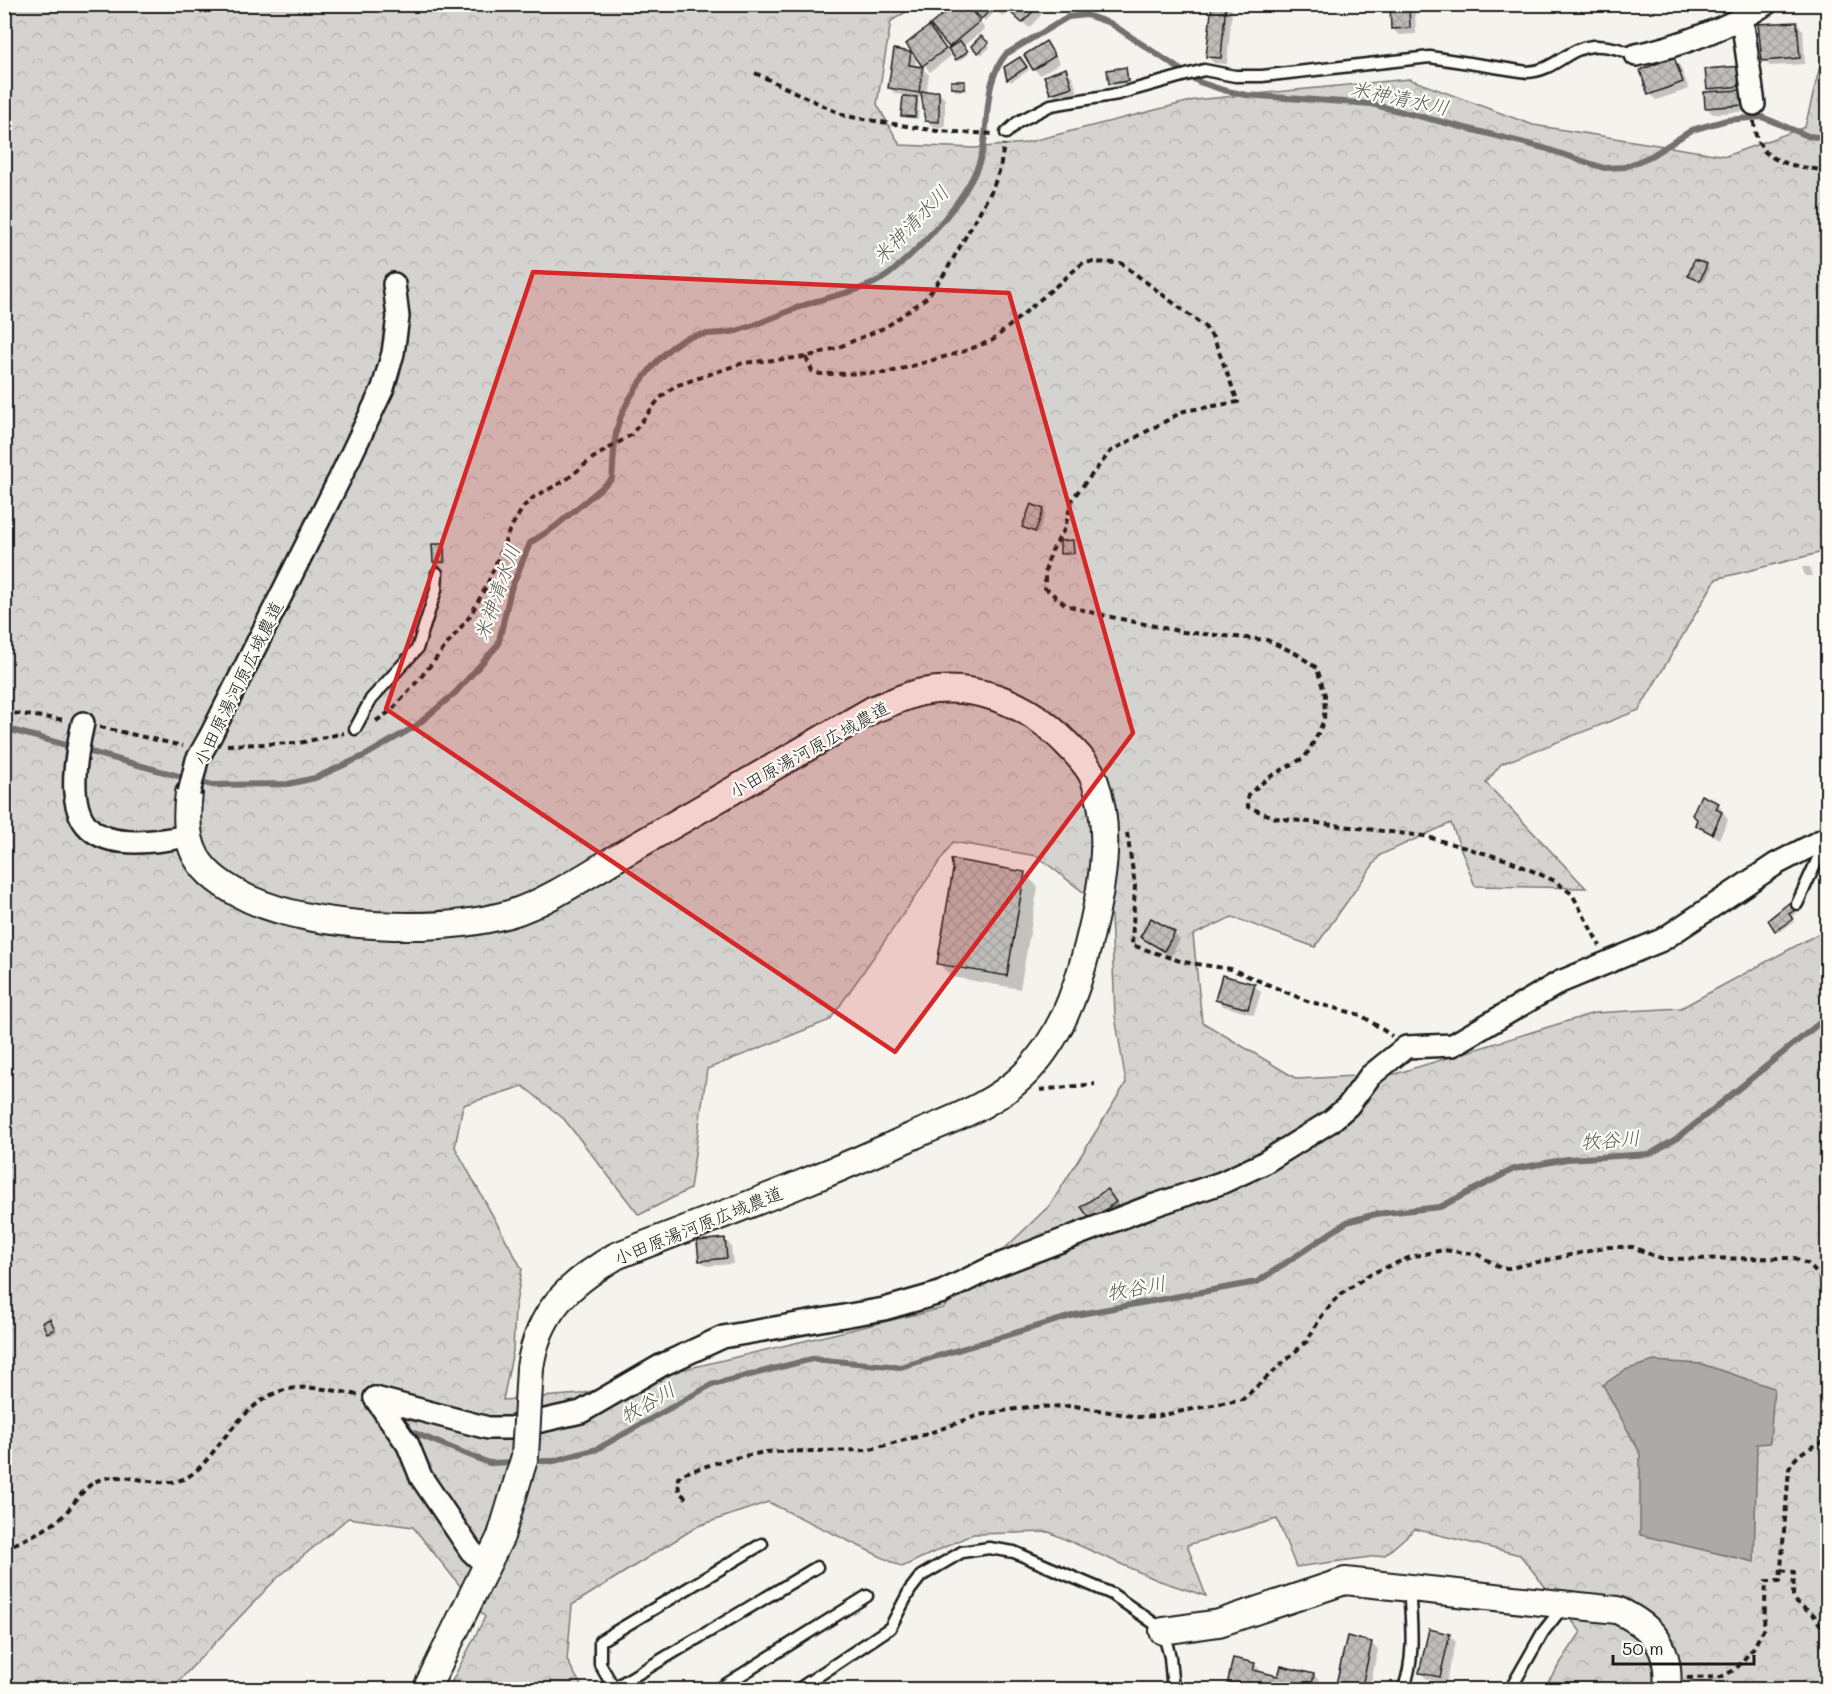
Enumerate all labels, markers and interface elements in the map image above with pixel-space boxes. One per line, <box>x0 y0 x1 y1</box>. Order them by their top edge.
water label: 米神清水川 <box>1348 74 1452 120</box>
water label: 米神清水川 <box>866 179 954 269</box>
water label: 米神清水川 <box>467 541 525 643</box>
street label: 小田原湯河原広域農道 <box>188 597 288 769</box>
street label: 小田原湯河原広域農道 <box>724 695 894 803</box>
water label: 牧谷川 <box>1579 1124 1641 1154</box>
street label: 小田原湯河原広域農道 <box>610 1180 786 1270</box>
water label: 牧谷川 <box>1104 1269 1168 1305</box>
water label: 牧谷川 <box>615 1376 679 1428</box>
scale bar <box>1613 1628 1754 1666</box>
text: 50 m <box>1622 1636 1664 1660</box>

